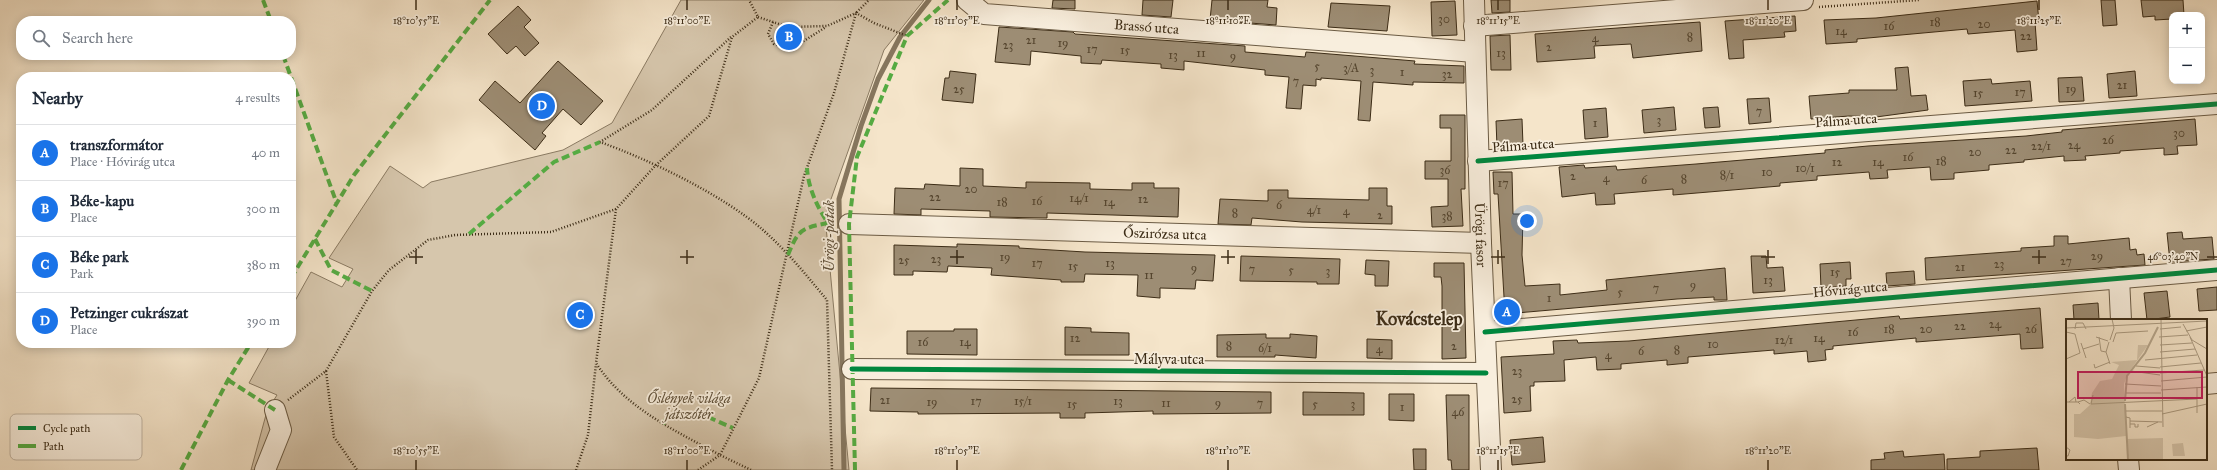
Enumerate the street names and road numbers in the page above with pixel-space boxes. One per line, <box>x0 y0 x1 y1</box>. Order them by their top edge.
street label: Brassó utca <box>1113 16 1180 38</box>
street label: Pálma utca <box>1814 110 1878 131</box>
street label: Pálma utca <box>1491 135 1555 156</box>
street label: Ürögi fasor <box>1471 202 1490 268</box>
street label: Őszirózsa utca <box>1123 222 1207 244</box>
street label: Hóvirág utca <box>1812 278 1888 301</box>
street label: Mályva utca <box>1134 351 1204 368</box>

